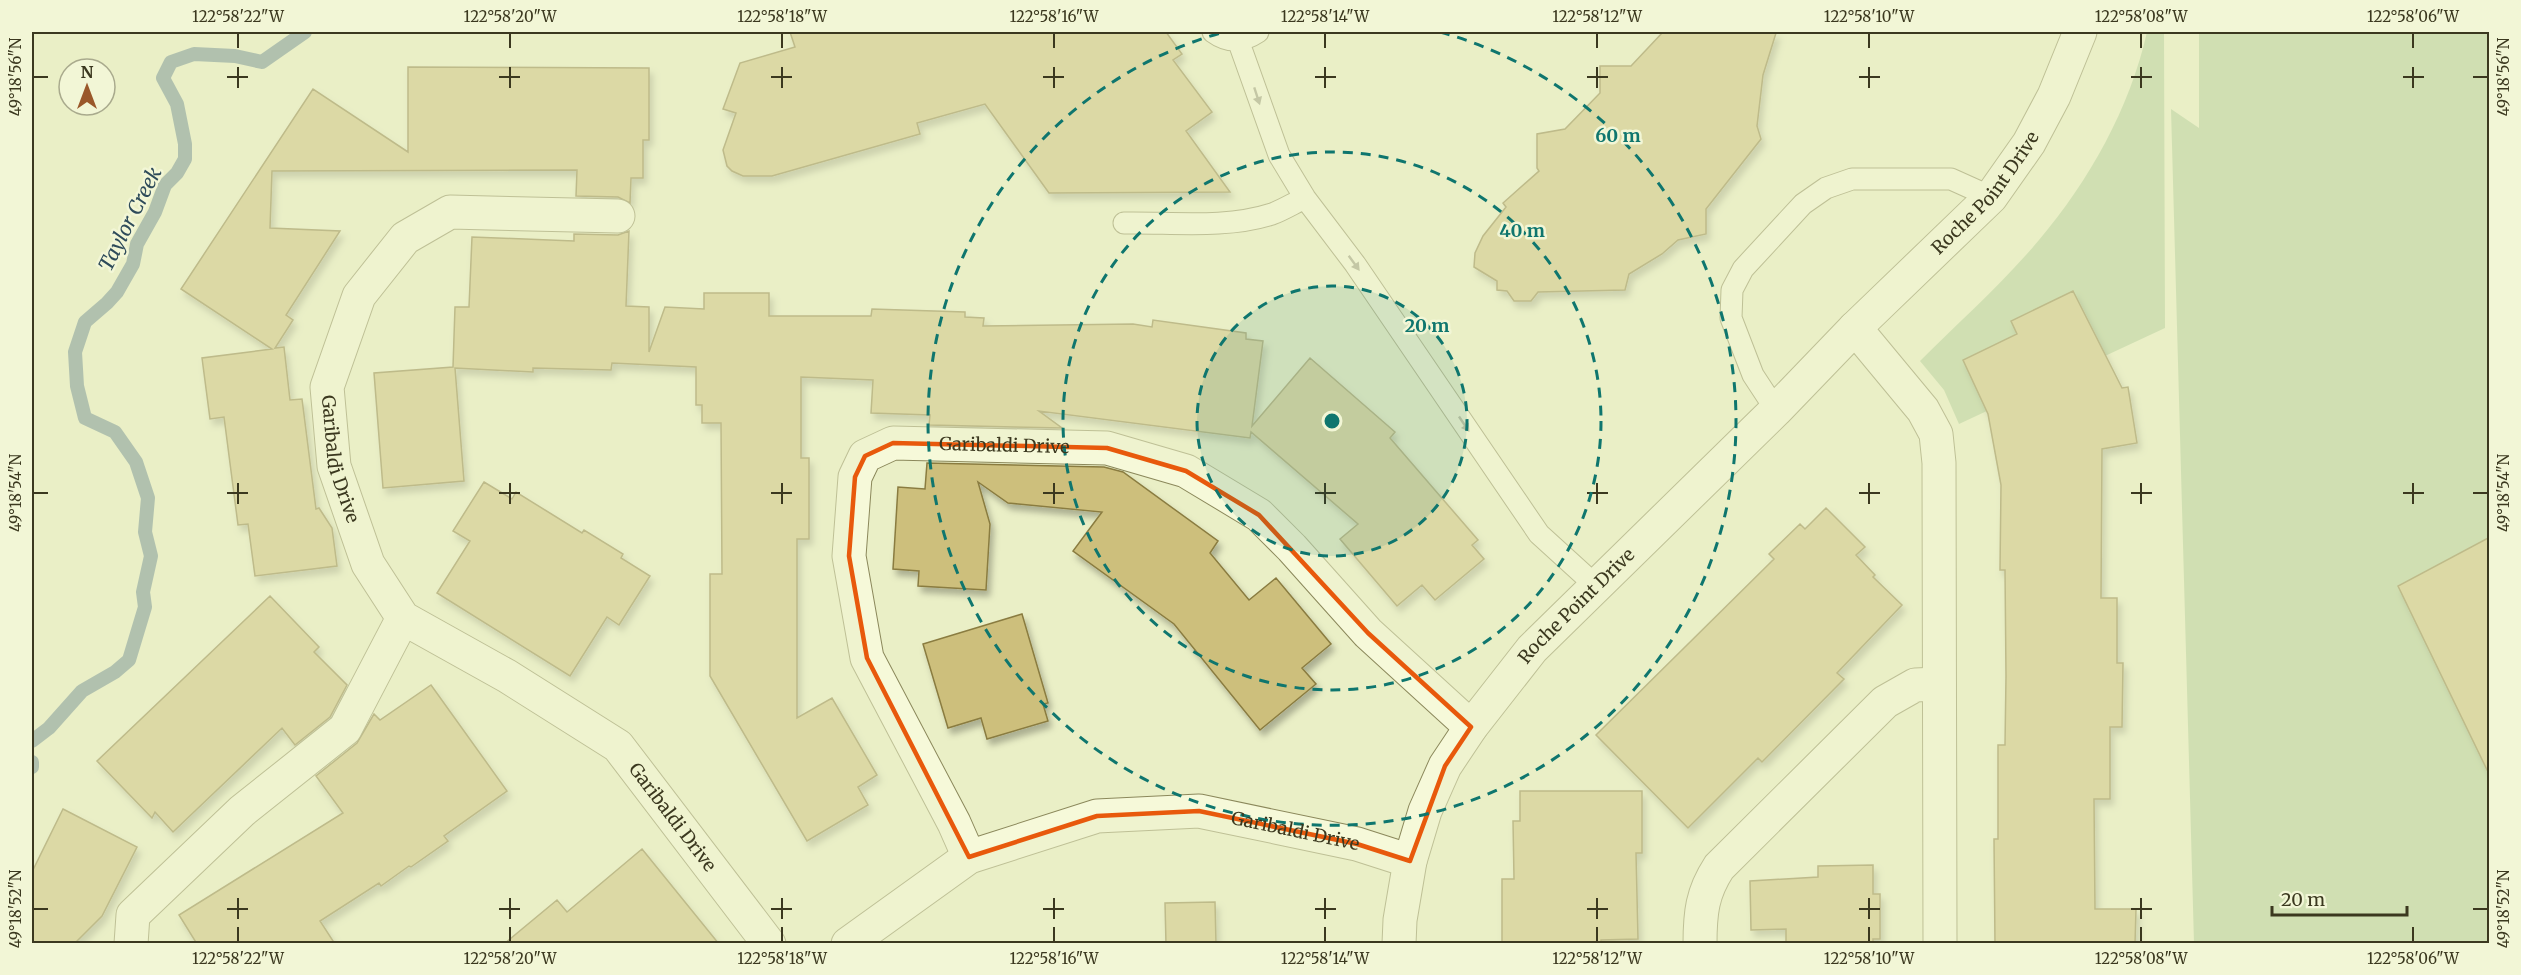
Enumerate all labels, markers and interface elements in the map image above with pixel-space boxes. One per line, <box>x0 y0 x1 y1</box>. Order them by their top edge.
text: 122°58'22"W <box>192 7 285 26</box>
text: 122°58'20"W <box>464 7 557 26</box>
text: 122°58'18"W <box>737 7 828 26</box>
text: 122°58'16"W <box>1010 7 1100 26</box>
text: 122°58'14"W <box>1281 7 1370 26</box>
text: 122°58'12"W <box>1552 7 1643 26</box>
text: 122°58'10"W <box>1824 7 1915 26</box>
text: 122°58'08"W <box>2095 7 2188 26</box>
text: 122°58'06"W <box>2367 7 2460 26</box>
text: 49°18'56"N <box>6 37 25 116</box>
text: 49°18'56"N <box>2494 37 2513 116</box>
north arrow <box>57 57 117 117</box>
text: N <box>81 62 94 82</box>
one-way arrow <box>1252 87 1262 105</box>
text: 60 m <box>1595 124 1641 147</box>
street label: Roche Point Drive <box>1927 128 2044 259</box>
water label: Taylor Creek <box>93 163 166 275</box>
text: 40 m <box>1499 219 1545 242</box>
one-way arrow <box>1348 255 1360 271</box>
text: 20 m <box>1405 314 1449 337</box>
street label: Garibaldi Drive <box>317 394 365 526</box>
centre of rings <box>1322 411 1342 431</box>
one-way arrow <box>1458 416 1469 432</box>
street label: Garibaldi Drive <box>939 432 1070 458</box>
text: 49°18'54"N <box>6 453 25 532</box>
text: 49°18'54"N <box>2494 453 2513 532</box>
street label: Roche Point Drive <box>1513 543 1639 668</box>
street label: Garibaldi Drive <box>624 758 722 876</box>
street label: Garibaldi Drive <box>1229 806 1362 855</box>
text: 49°18'52"N <box>6 869 25 948</box>
text: 49°18'52"N <box>2494 869 2513 948</box>
scale bar <box>2272 879 2407 917</box>
text: 20 m <box>2281 888 2325 911</box>
text: 122°58'22"W <box>192 949 285 968</box>
text: 122°58'20"W <box>464 949 557 968</box>
text: 122°58'18"W <box>737 949 828 968</box>
text: 122°58'16"W <box>1010 949 1100 968</box>
text: 122°58'14"W <box>1281 949 1370 968</box>
text: 122°58'12"W <box>1552 949 1643 968</box>
text: 122°58'10"W <box>1824 949 1915 968</box>
text: 122°58'08"W <box>2095 949 2188 968</box>
text: 122°58'06"W <box>2367 949 2460 968</box>

